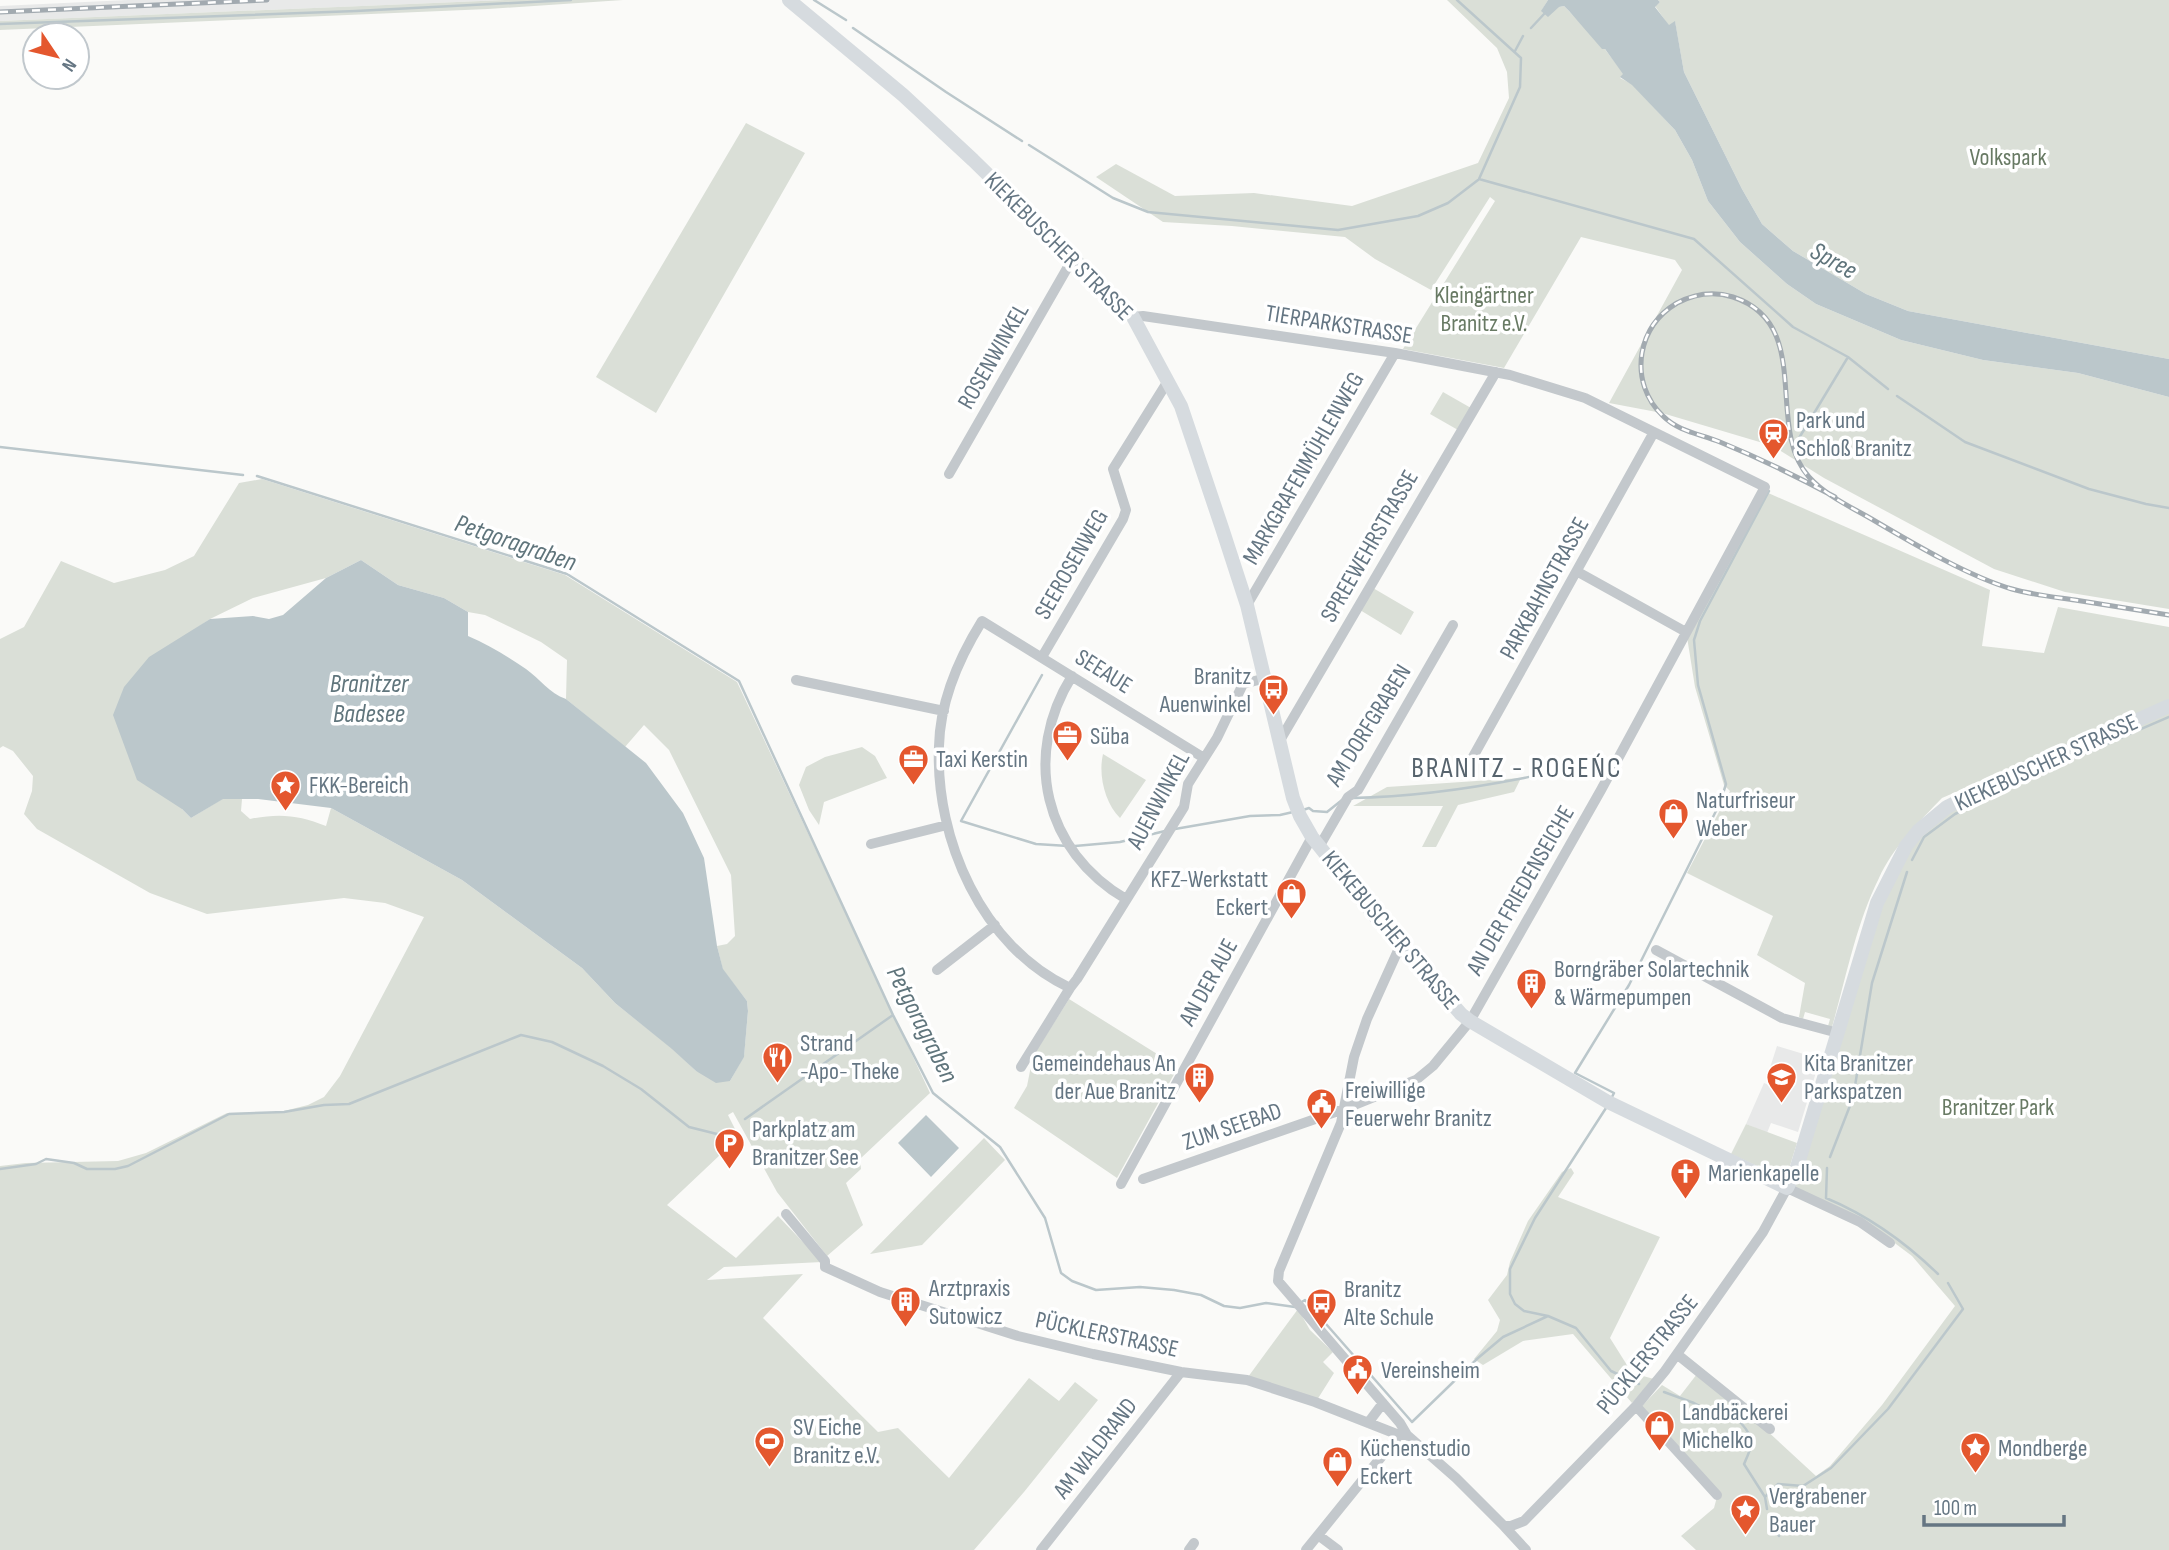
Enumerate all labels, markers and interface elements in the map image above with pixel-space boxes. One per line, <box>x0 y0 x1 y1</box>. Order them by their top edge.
north arrow <box>21 21 91 91</box>
text: N <box>56 54 81 76</box>
park label: Volkspark <box>1969 143 2047 172</box>
street label: KIEKEBUSCHER STRASSE <box>978 166 1139 327</box>
water label: Spree <box>1805 236 1862 287</box>
park label: Kleingärtner Branitz e.V. <box>1434 281 1534 338</box>
street label: ROSENWINKEL <box>952 298 1035 414</box>
street label: TIERPARKSTRASSE <box>1263 299 1414 350</box>
street label: MARKGRAFENMÜHLENWEG <box>1237 367 1370 570</box>
place label: Park und Schloß Branitz <box>1796 406 1912 463</box>
station icon: Park und Schloß Branitz <box>1756 417 1790 461</box>
street label: SPREEWEHRSTRASSE <box>1314 465 1425 628</box>
street label: SEEROSENWEG <box>1028 504 1115 624</box>
water label: Petgoragraben <box>451 508 580 579</box>
street label: PARKBAHNSTRASSE <box>1493 512 1595 664</box>
street label: SEEAUE <box>1070 643 1138 700</box>
street label: AM DORFGRABEN <box>1319 659 1417 792</box>
place label: Branitz Auenwinkel <box>1159 662 1251 719</box>
water label: Branitzer Badesee <box>330 669 410 730</box>
bus stop icon: Branitz Auenwinkel <box>1257 673 1291 717</box>
street label: KIEKEBUSCHER STRASSE <box>1950 707 2142 818</box>
office icon: Süba <box>1050 719 1084 763</box>
place label: Süba <box>1090 722 1129 751</box>
office icon: Taxi Kerstin <box>896 742 930 786</box>
place label: Taxi Kerstin <box>936 745 1028 774</box>
street label: AUENWINKEL <box>1120 746 1196 855</box>
district label: BRANITZ - ROGEŃC <box>1411 752 1623 785</box>
place icon: FKK-Bereich <box>269 768 303 812</box>
place label: FKK-Bereich <box>309 771 409 800</box>
place label: Naturfriseur Weber <box>1696 786 1796 843</box>
shop icon: Naturfriseur Weber <box>1656 797 1690 841</box>
street label: AN DER FRIEDENSEICHE <box>1460 800 1581 981</box>
street label: KIEKEBUSCHER STRASSE <box>1316 845 1466 1016</box>
place label: KFZ-Werkstatt Eckert <box>1151 865 1268 922</box>
shop icon: KFZ-Werkstatt Eckert <box>1274 876 1308 920</box>
street label: AN DER AUE <box>1172 934 1244 1032</box>
place label: Borngräber Solartechnik & Wärmepumpen <box>1554 955 1749 1012</box>
water label: Petgoragraben <box>879 961 964 1088</box>
building icon: Borngräber Solartechnik & Wärmepumpen <box>1514 966 1548 1010</box>
place label: Strand -Apo- Theke <box>800 1029 900 1086</box>
restaurant icon: Strand -Apo- Theke <box>760 1040 794 1084</box>
place label: Gemeindehaus An der Aue Branitz <box>1032 1049 1176 1106</box>
place label: Kita Branitzer Parkspatzen <box>1804 1049 1913 1106</box>
building icon: Gemeindehaus An der Aue Branitz <box>1182 1060 1216 1104</box>
school or university icon: Kita Branitzer Parkspatzen <box>1764 1060 1798 1104</box>
place label: Freiwillige Feuerwehr Branitz <box>1345 1076 1492 1133</box>
public building icon: Freiwillige Feuerwehr Branitz <box>1305 1087 1339 1131</box>
park label: Branitzer Park <box>1942 1093 2054 1122</box>
street label: ZUM SEEBAD <box>1179 1096 1285 1157</box>
place label: Parkplatz am Branitzer See <box>752 1115 859 1172</box>
parking icon: Parkplatz am Branitzer See <box>712 1126 746 1170</box>
church icon: Marienkapelle <box>1668 1156 1702 1200</box>
place label: Marienkapelle <box>1708 1159 1819 1188</box>
place label: Arztpraxis Sutowicz <box>928 1274 1010 1331</box>
place label: Branitz Alte Schule <box>1343 1275 1434 1332</box>
building icon: Arztpraxis Sutowicz <box>889 1285 923 1329</box>
bus stop icon: Branitz Alte Schule <box>1304 1286 1338 1330</box>
street label: PÜCKLERSTRASSE <box>1590 1289 1704 1420</box>
street label: PÜCKLERSTRASSE <box>1033 1305 1181 1364</box>
public building icon: Vereinsheim <box>1341 1353 1375 1397</box>
place label: Vereinsheim <box>1381 1356 1480 1385</box>
street label: AM WALDRAND <box>1047 1392 1144 1505</box>
place label: Landbäckerei Michelko <box>1682 1398 1788 1455</box>
shop icon: Landbäckerei Michelko <box>1642 1409 1676 1453</box>
place label: SV Eiche Branitz e.V. <box>793 1413 880 1470</box>
sports icon: SV Eiche Branitz e.V. <box>753 1424 787 1468</box>
place icon: Mondberge <box>1958 1431 1992 1475</box>
place label: Küchenstudio Eckert <box>1360 1434 1471 1491</box>
place label: Mondberge <box>1998 1434 2087 1463</box>
shop icon: Küchenstudio Eckert <box>1320 1445 1354 1489</box>
place label: Vergrabener Bauer <box>1769 1482 1867 1539</box>
scale bar <box>1924 1484 2064 1528</box>
place icon: Vergrabener Bauer <box>1729 1493 1763 1537</box>
text: 100 m <box>1934 1496 1977 1521</box>

